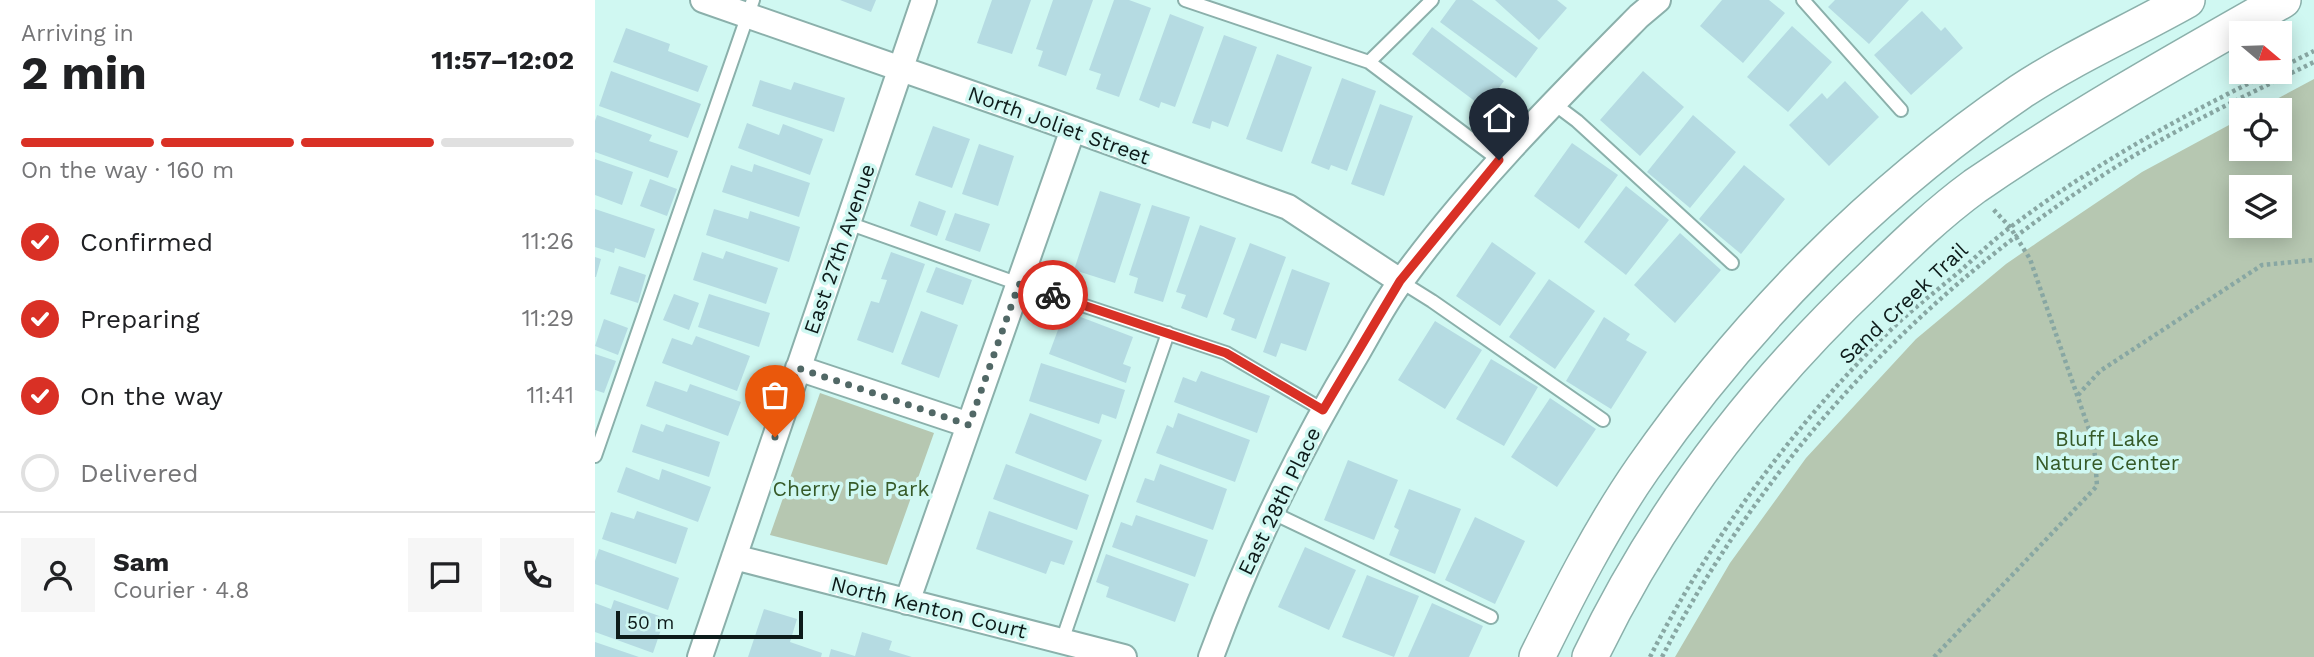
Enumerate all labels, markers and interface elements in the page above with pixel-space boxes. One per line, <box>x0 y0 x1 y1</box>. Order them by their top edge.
text: Arriving in <box>21 20 134 47</box>
north arrow <box>2229 21 2293 84</box>
map controls <box>2229 21 2292 238</box>
text: 11:57–12:02 <box>431 45 574 75</box>
text: 2 min <box>21 46 147 100</box>
street label: North Joliet Street <box>965 80 1153 170</box>
pin <box>1469 88 1529 160</box>
button: locate <box>2229 98 2292 161</box>
icon: home <box>1480 99 1518 137</box>
text: On the way · 160 m <box>21 157 234 184</box>
street label: East 27th Avenue <box>798 161 880 337</box>
button: layers <box>2229 175 2292 238</box>
icon: check <box>21 223 59 261</box>
text: Confirmed <box>80 227 213 257</box>
text: 11:26 <box>522 228 574 255</box>
street label: Sand Creek Trail <box>1833 237 1973 369</box>
courier <box>1018 260 1088 330</box>
icon: bike <box>1034 276 1072 314</box>
icon: check <box>21 300 59 338</box>
text: Preparing <box>80 304 200 334</box>
text: 11:29 <box>522 305 574 332</box>
pin <box>745 365 805 437</box>
icon: bag <box>756 376 794 414</box>
icon: check <box>21 377 59 415</box>
text: On the way <box>80 381 223 411</box>
text: 11:41 <box>527 382 574 409</box>
street label: East 28th Place <box>1232 423 1326 579</box>
park label: Bluff Lake Nature Center <box>2035 426 2180 475</box>
text: Delivered <box>80 458 199 488</box>
park label: Cherry Pie Park <box>773 476 930 501</box>
button: person <box>21 538 95 612</box>
button: chat <box>408 538 482 612</box>
button: phone <box>500 538 574 612</box>
text: Sam <box>113 547 169 577</box>
street label: North Kenton Court <box>829 571 1030 643</box>
text: Courier · 4.8 <box>113 577 249 604</box>
scale bar <box>616 608 803 640</box>
text: 50 m <box>627 611 674 634</box>

